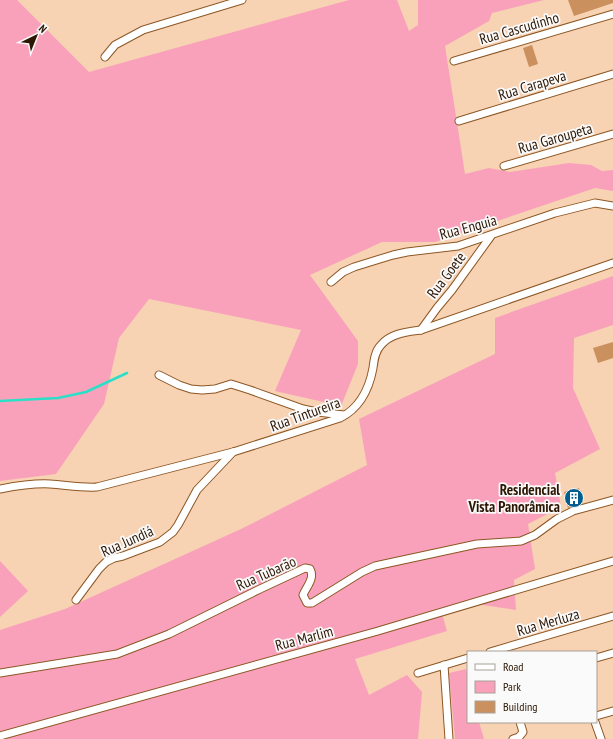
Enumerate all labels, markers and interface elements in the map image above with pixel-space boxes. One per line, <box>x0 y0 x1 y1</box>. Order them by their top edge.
street label: Rua Cascudinho <box>477 8 561 48</box>
north arrow <box>16 16 56 56</box>
text: N <box>36 22 50 36</box>
street label: Rua Carapeva <box>496 66 568 104</box>
street label: Rua Garoupeta <box>516 118 594 158</box>
street label: Rua Enguia <box>437 210 499 244</box>
street label: Rua Goete <box>422 248 470 302</box>
street label: Rua Tintureira <box>267 393 343 435</box>
place label: Residencial Vista Panorâmica <box>467 480 560 516</box>
building icon: Residencial Vista Panorâmica <box>563 487 585 509</box>
street label: Rua Jundiá <box>98 521 156 561</box>
street label: Rua Tubarão <box>233 551 299 595</box>
street label: Rua Merluza <box>515 604 581 640</box>
street label: Rua Marlim <box>273 621 335 655</box>
legend <box>467 651 597 723</box>
text: Road <box>503 659 523 674</box>
text: Park <box>503 679 521 694</box>
text: Building <box>503 699 538 714</box>

